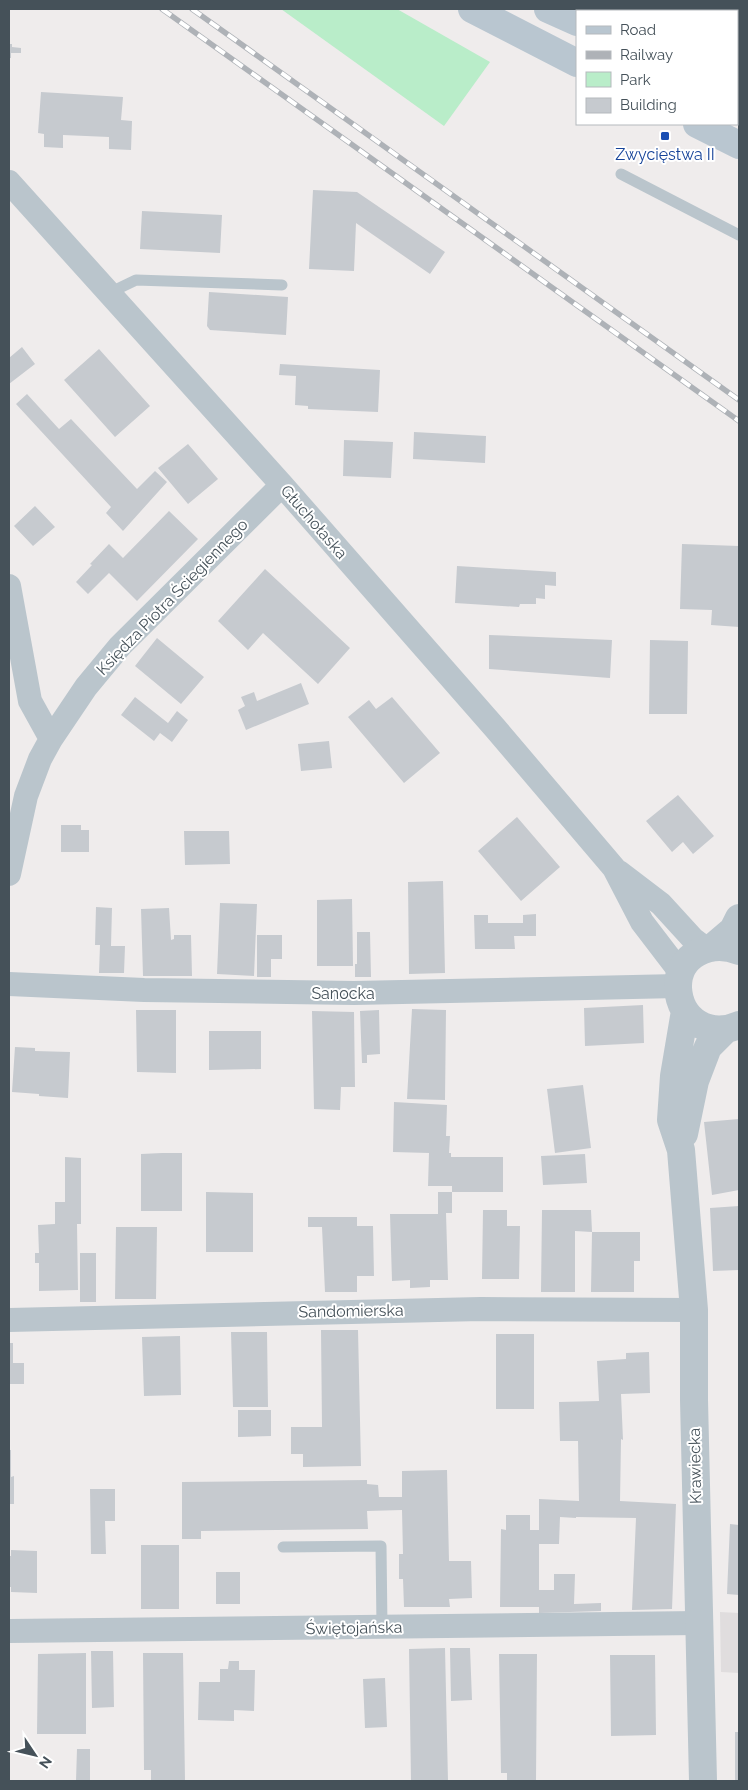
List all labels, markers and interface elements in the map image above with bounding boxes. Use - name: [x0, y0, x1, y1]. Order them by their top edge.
- legend: [576, 10, 738, 125]
- text: Road: [620, 21, 656, 39]
- text: Railway: [620, 46, 673, 64]
- text: Park: [620, 71, 651, 89]
- text: Building: [620, 96, 677, 114]
- marker: Zwycięstwa II: [659, 130, 671, 142]
- place label: Zwycięstwa II: [615, 145, 715, 164]
- street label: Głuchołaska: [277, 481, 351, 563]
- street label: Księdza Piotra Ściegiennego: [92, 514, 252, 679]
- street label: Sanocka: [311, 984, 375, 1003]
- street label: Sandomierska: [298, 1301, 404, 1321]
- street label: Krawiecka: [685, 1428, 705, 1504]
- street label: Świętojańska: [306, 1617, 402, 1638]
- north arrow: [10, 1730, 60, 1780]
- text: N: [36, 1753, 55, 1771]

